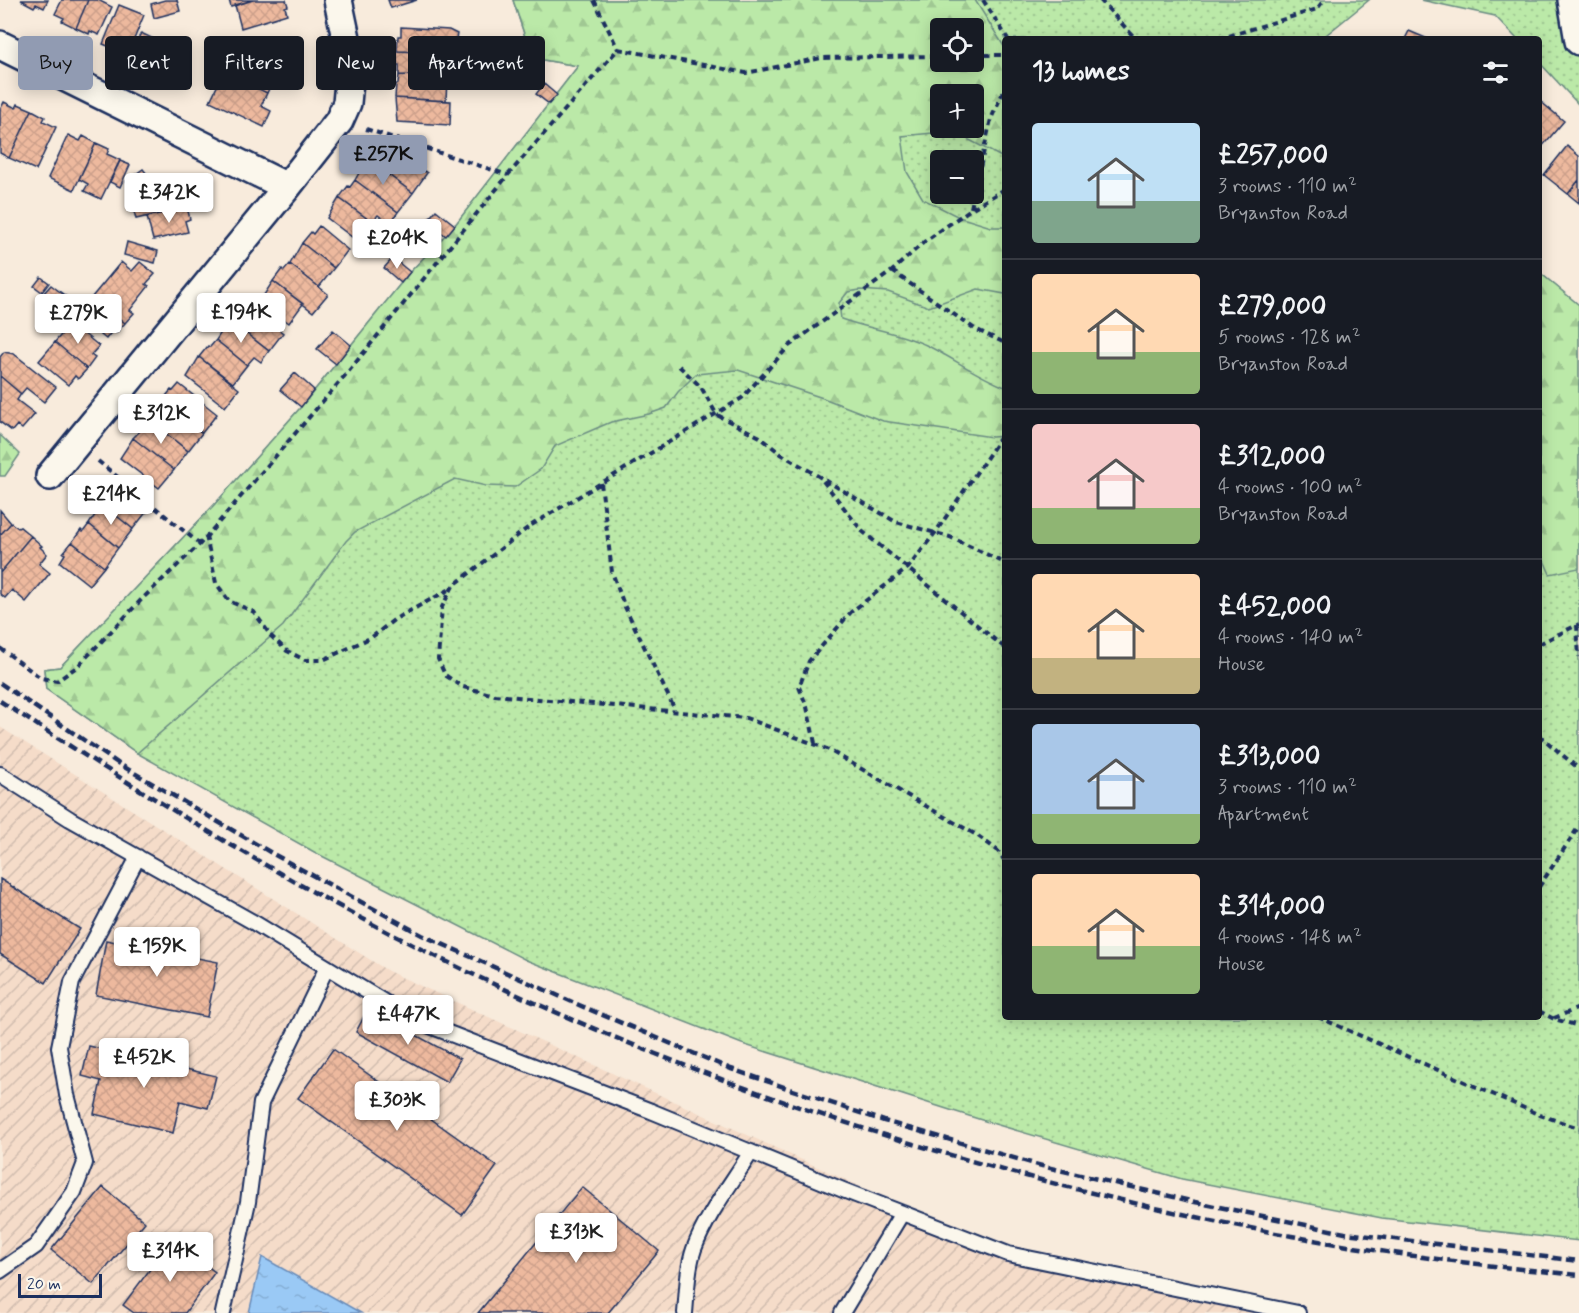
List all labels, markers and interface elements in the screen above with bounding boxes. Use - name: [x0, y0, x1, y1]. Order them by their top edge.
- map controls: [930, 18, 984, 204]
- button: locate: [930, 18, 984, 72]
- chip: Buy: [18, 36, 93, 90]
- chip: Rent: [105, 36, 192, 90]
- chip: Filters: [204, 36, 304, 90]
- chip: New: [316, 36, 396, 90]
- chip: Apartment: [408, 36, 545, 90]
- text: 13 homes: [1032, 55, 1130, 89]
- icon: filters: [1479, 56, 1512, 89]
- button: +: [930, 84, 984, 138]
- pin: £257K: [341, 135, 425, 186]
- text: £257,000: [1218, 139, 1328, 173]
- text: £257K: [353, 141, 413, 168]
- icon: home: [1080, 147, 1152, 219]
- button: −: [930, 150, 984, 204]
- pin: £342K: [127, 173, 211, 224]
- text: 3 rooms · 110 m²: [1218, 173, 1357, 200]
- text: £342K: [138, 179, 200, 206]
- text: Bryanston Road: [1218, 200, 1348, 227]
- pin: £204K: [355, 219, 439, 270]
- text: £204K: [366, 225, 428, 252]
- text: £279,000: [1218, 290, 1326, 324]
- pin: £194K: [199, 293, 283, 344]
- pin: £279K: [36, 294, 120, 345]
- icon: home: [1080, 298, 1152, 370]
- text: £194K: [211, 299, 271, 326]
- text: £279K: [49, 300, 107, 327]
- text: 5 rooms · 128 m²: [1218, 324, 1361, 351]
- text: Bryanston Road: [1218, 351, 1348, 378]
- pin: £312K: [119, 394, 203, 445]
- text: £312K: [132, 400, 190, 427]
- text: £312,000: [1218, 440, 1325, 474]
- icon: home: [1080, 448, 1152, 520]
- text: 4 rooms · 100 m²: [1218, 474, 1362, 501]
- pin: £214K: [69, 475, 153, 526]
- text: £214K: [82, 481, 140, 508]
- text: Bryanston Road: [1218, 501, 1348, 528]
- text: £452,000: [1218, 590, 1331, 624]
- icon: home: [1080, 598, 1152, 670]
- text: 4 rooms · 140 m²: [1218, 624, 1363, 651]
- text: House: [1218, 651, 1265, 678]
- text: £313,000: [1218, 740, 1320, 774]
- icon: home: [1080, 748, 1152, 820]
- text: 3 rooms · 110 m²: [1218, 774, 1357, 801]
- text: Apartment: [1218, 801, 1309, 828]
- text: £314,000: [1218, 890, 1325, 924]
- icon: home: [1080, 898, 1152, 970]
- text: 4 rooms · 148 m²: [1218, 924, 1362, 951]
- pin: £159K: [115, 927, 199, 978]
- text: £159K: [128, 933, 186, 960]
- text: House: [1218, 951, 1265, 978]
- pin: £447K: [366, 995, 450, 1046]
- text: £447K: [376, 1001, 440, 1028]
- pin: £452K: [102, 1038, 186, 1089]
- text: £452K: [113, 1044, 175, 1071]
- pin: £303K: [355, 1081, 439, 1132]
- text: £303K: [369, 1087, 425, 1114]
- pin: £313K: [534, 1213, 618, 1264]
- text: £313K: [549, 1219, 603, 1246]
- pin: £314K: [128, 1232, 212, 1283]
- text: £314K: [141, 1238, 199, 1265]
- scale bar: [18, 1271, 102, 1298]
- text: 20 m: [27, 1274, 61, 1295]

